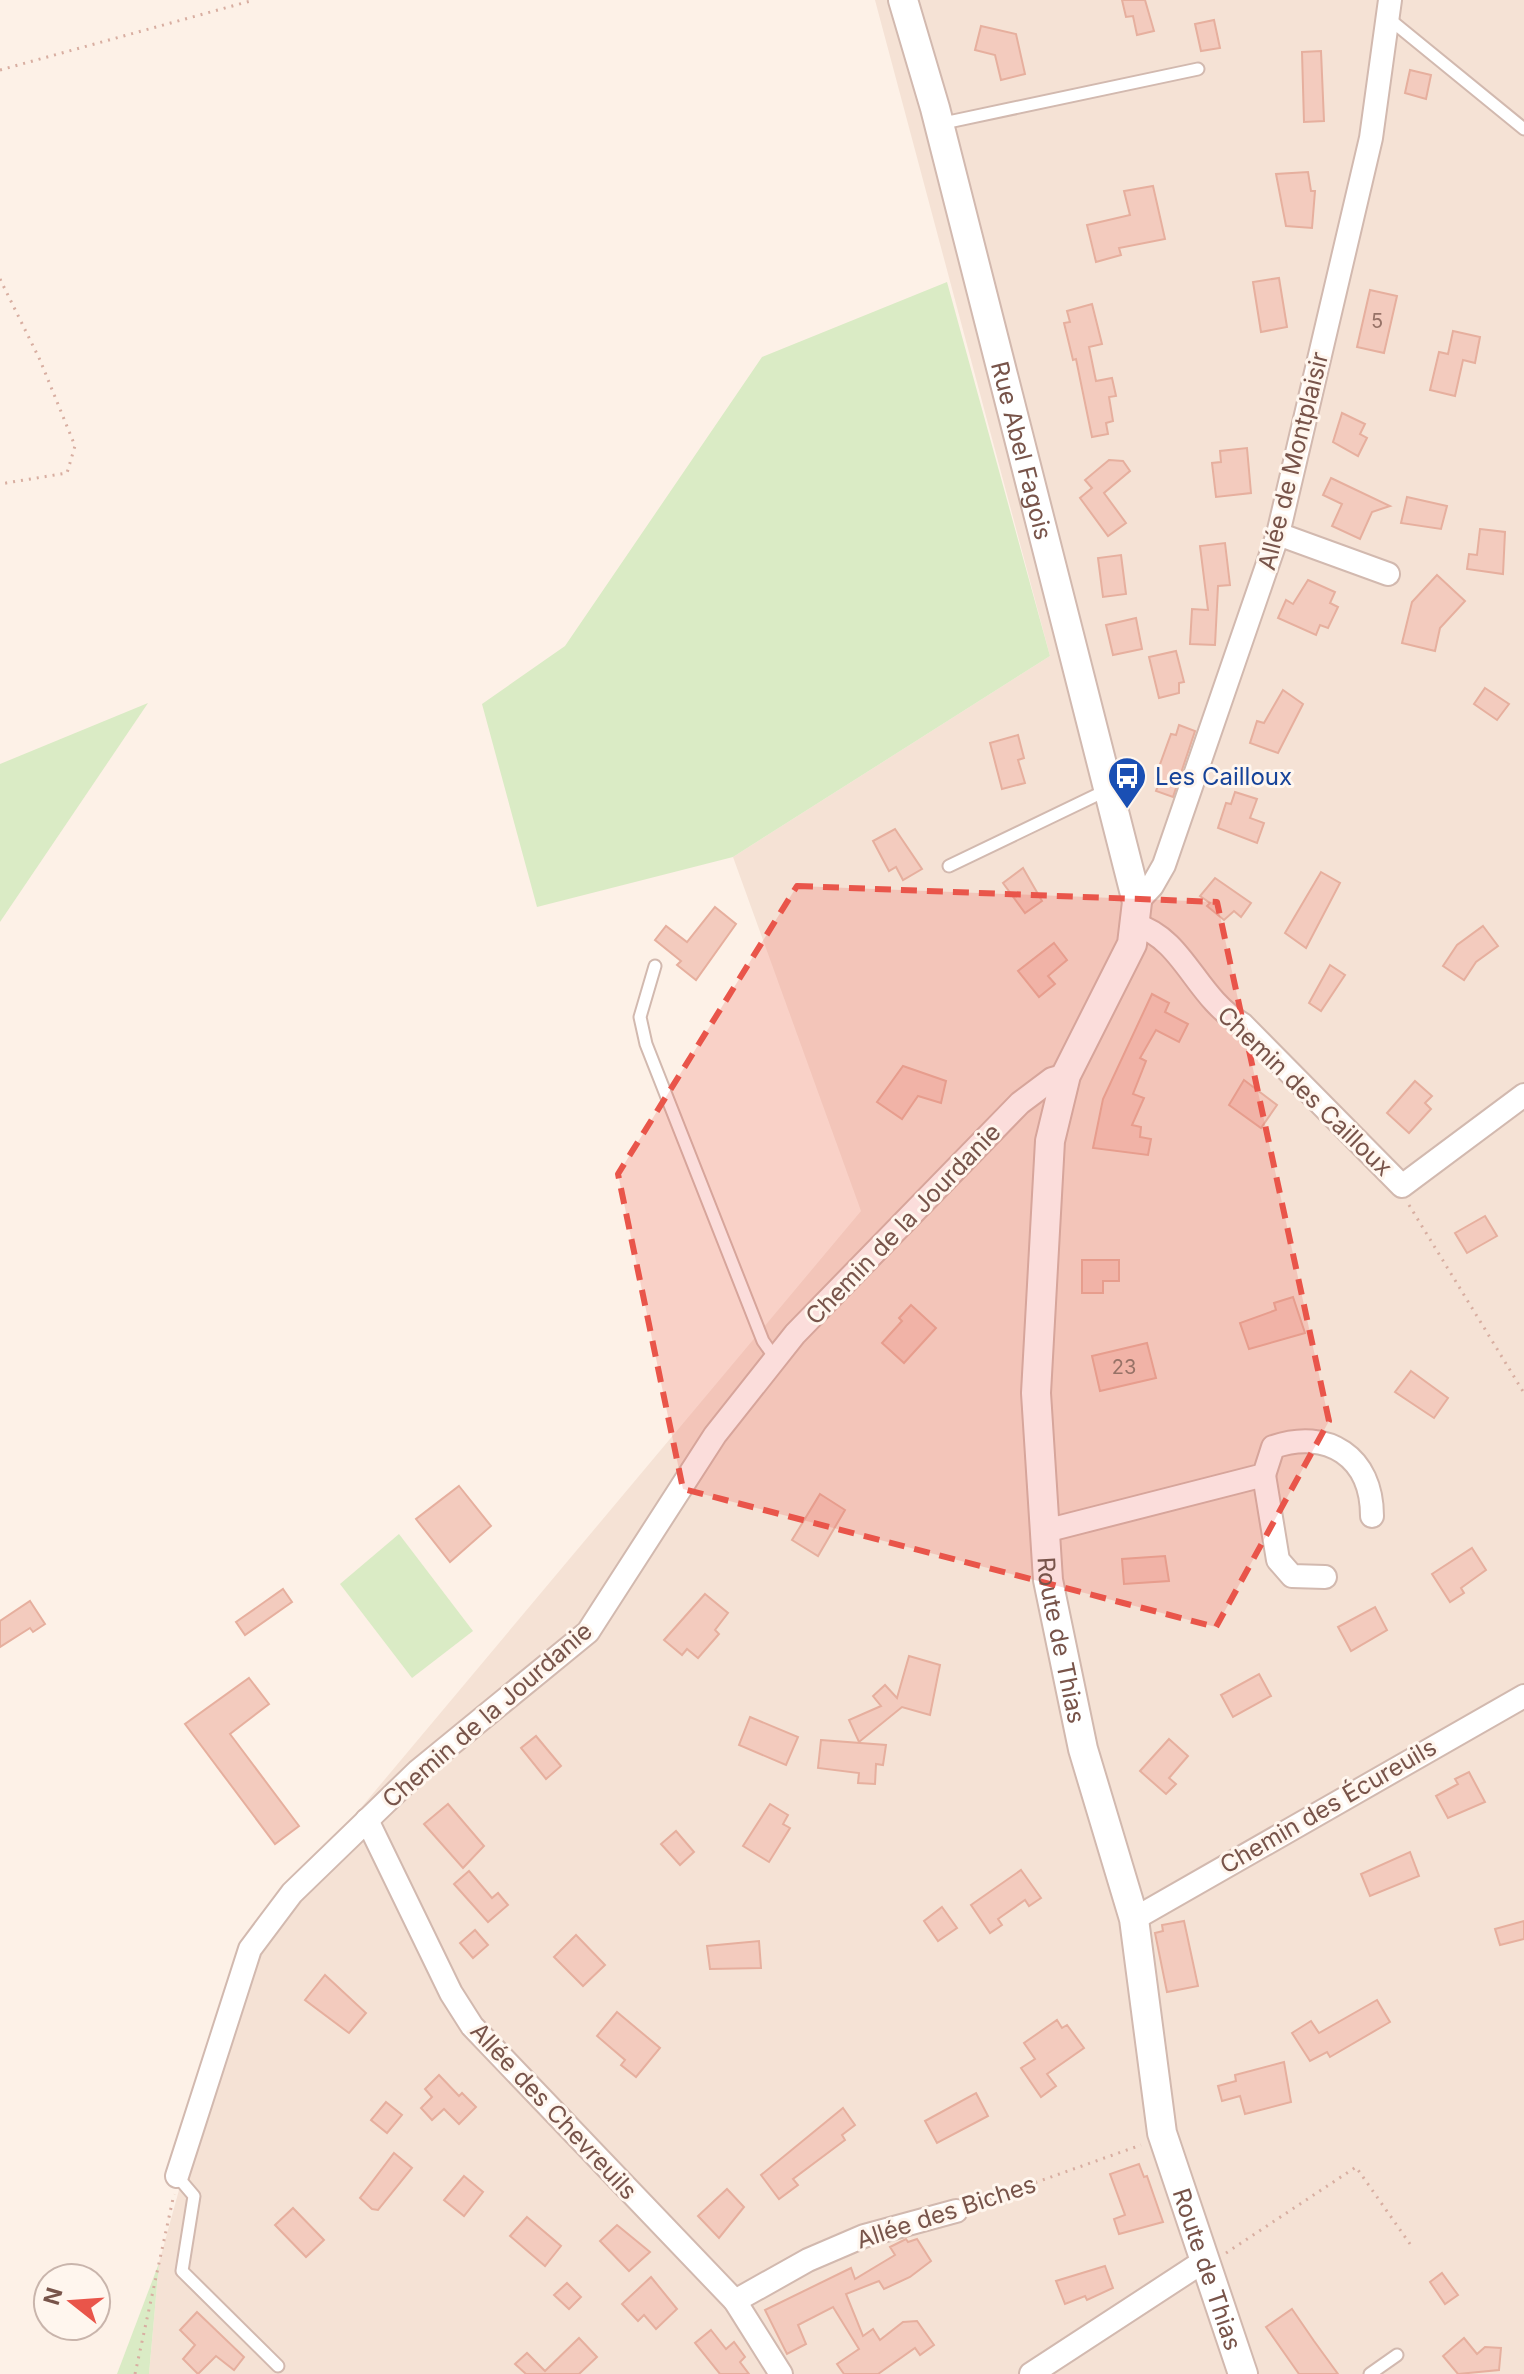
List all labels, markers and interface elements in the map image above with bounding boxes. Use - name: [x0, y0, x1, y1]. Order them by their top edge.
- house number: 5: [1371, 309, 1383, 333]
- street label: Allée de Montplaisir: [1252, 349, 1334, 573]
- street label: Rue Abel Fagois: [986, 358, 1059, 543]
- bus stop icon: Les Cailloux: [1106, 755, 1148, 810]
- place label: Les Cailloux: [1155, 762, 1292, 791]
- street label: Chemin des Cailloux: [1212, 1000, 1398, 1182]
- street label: Chemin de la Jourdanie: [799, 1118, 1007, 1330]
- house number: 23: [1112, 1355, 1136, 1379]
- street label: Route de Thias: [1032, 1556, 1092, 1726]
- street label: Chemin de la Jourdanie: [376, 1616, 598, 1814]
- street label: Chemin des Écureuils: [1214, 1731, 1441, 1880]
- street label: Allée des Chevreuils: [465, 2017, 643, 2205]
- street label: Allée des Biches: [853, 2169, 1039, 2255]
- street label: Route de Thias: [1167, 2184, 1248, 2354]
- north arrow: [32, 2262, 112, 2342]
- text: N: [38, 2284, 68, 2308]

